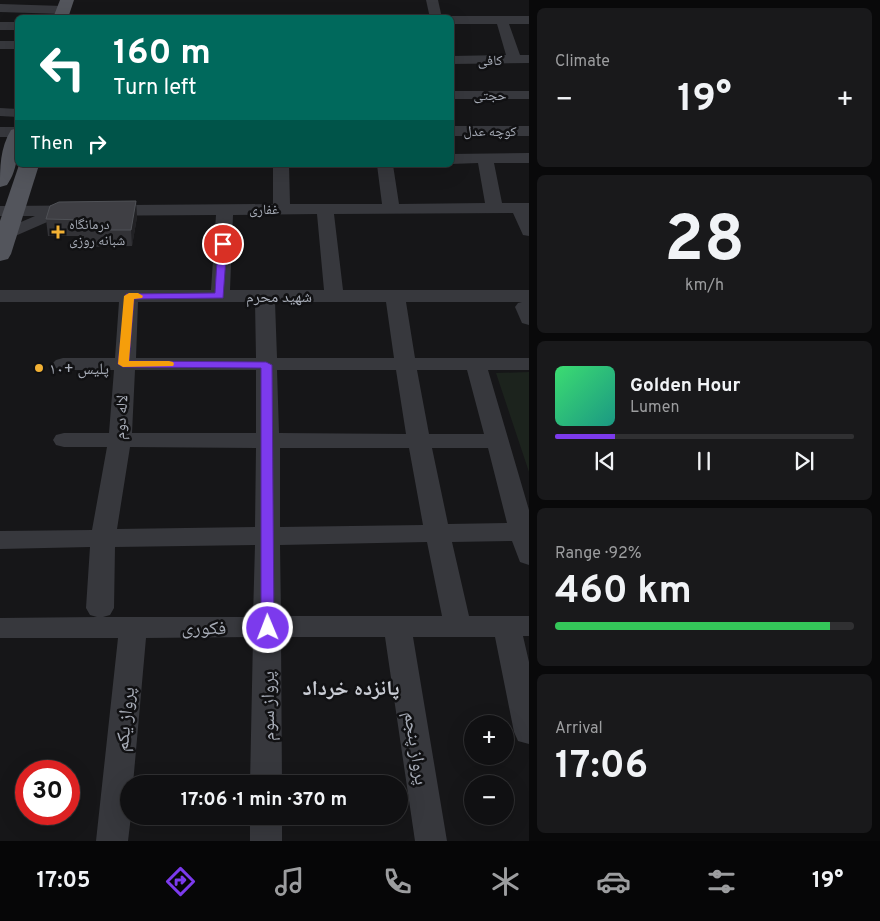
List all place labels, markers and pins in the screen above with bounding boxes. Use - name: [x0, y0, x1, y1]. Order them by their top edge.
- place label: درمانگاه شبانه روزی: [69, 217, 125, 250]
- pin: [202, 223, 244, 265]
- marker: درمانگاه شبانه روزی: [51, 225, 65, 239]
- place label: پلیس +۱۰: [49, 360, 109, 380]
- marker: پلیس +۱۰: [33, 362, 45, 374]

